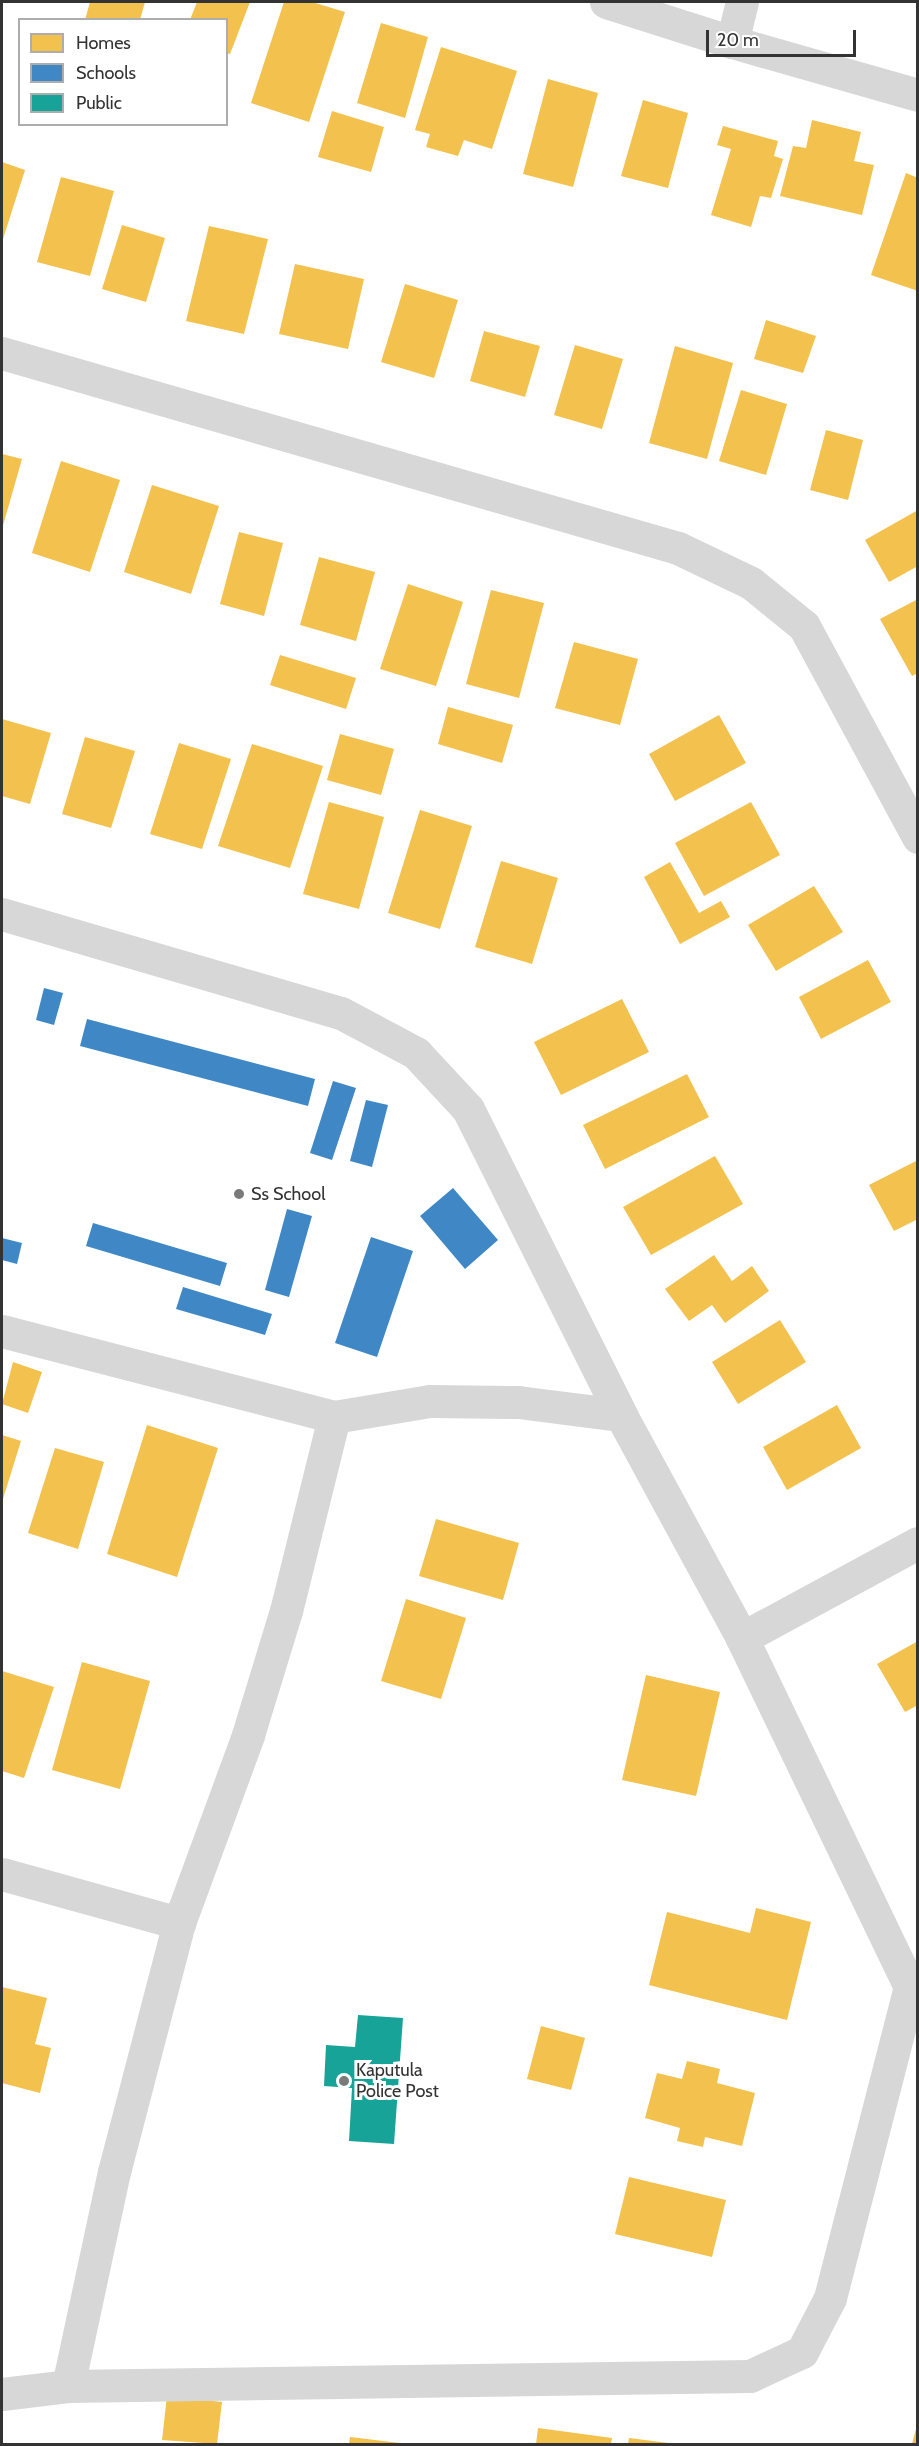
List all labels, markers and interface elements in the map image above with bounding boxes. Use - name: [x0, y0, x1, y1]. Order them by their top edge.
- legend: [18, 18, 228, 126]
- scale bar: [709, 18, 859, 56]
- text: 20 m: [717, 29, 759, 51]
- text: Homes: [76, 32, 131, 54]
- text: Schools: [76, 62, 136, 84]
- text: Public: [76, 92, 122, 114]
- place label: Ss School: [251, 1183, 325, 1205]
- marker: Ss School: [232, 1187, 246, 1201]
- place label: Kaputula Police Post: [356, 2060, 439, 2102]
- marker: Kaputula Police Post: [337, 2074, 351, 2088]

